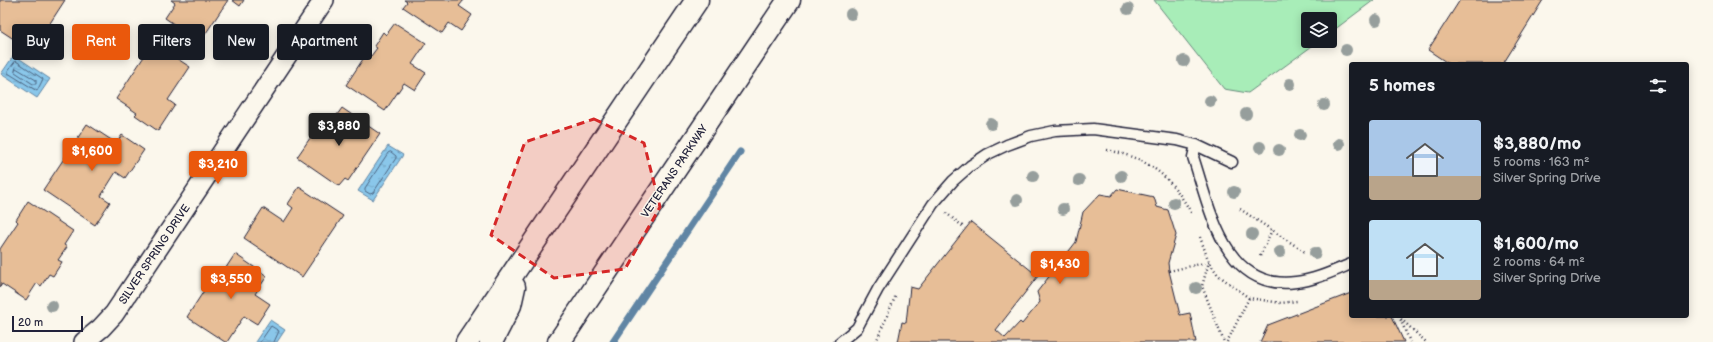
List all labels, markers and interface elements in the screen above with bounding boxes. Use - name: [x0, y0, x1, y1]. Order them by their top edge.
- map controls: [1301, 12, 1337, 48]
- button: layers: [1301, 12, 1337, 48]
- chip: Buy: [12, 24, 64, 60]
- chip: Rent: [72, 24, 130, 60]
- chip: Filters: [138, 24, 205, 60]
- chip: New: [213, 24, 269, 60]
- chip: Apartment: [277, 24, 372, 60]
- icon: filters: [1647, 75, 1669, 97]
- text: 5 homes: [1369, 76, 1435, 96]
- pin: $3,880: [306, 113, 372, 147]
- text: $3,880: [318, 118, 360, 134]
- street label: VETERANS PARKWAY: [638, 122, 711, 220]
- text: $3,880/mo: [1493, 134, 1581, 154]
- icon: home: [1401, 136, 1449, 184]
- pin: $1,600: [59, 138, 125, 172]
- text: $1,600: [71, 143, 113, 159]
- pin: $3,210: [185, 151, 251, 185]
- text: 5 rooms · 163 m²: [1493, 154, 1590, 170]
- text: $3,210: [198, 156, 238, 172]
- text: Silver Spring Drive: [1493, 170, 1601, 186]
- street label: SILVER SPRING DRIVE: [116, 202, 193, 307]
- text: $1,600/mo: [1493, 234, 1579, 254]
- icon: home: [1401, 236, 1449, 284]
- pin: $1,430: [1027, 251, 1093, 285]
- text: 2 rooms · 64 m²: [1493, 254, 1585, 270]
- text: $1,430: [1040, 256, 1080, 272]
- pin: $3,550: [198, 266, 264, 300]
- text: Silver Spring Drive: [1493, 270, 1601, 286]
- text: $3,550: [210, 271, 252, 287]
- scale bar: [12, 314, 83, 333]
- text: 20 m: [18, 316, 43, 329]

